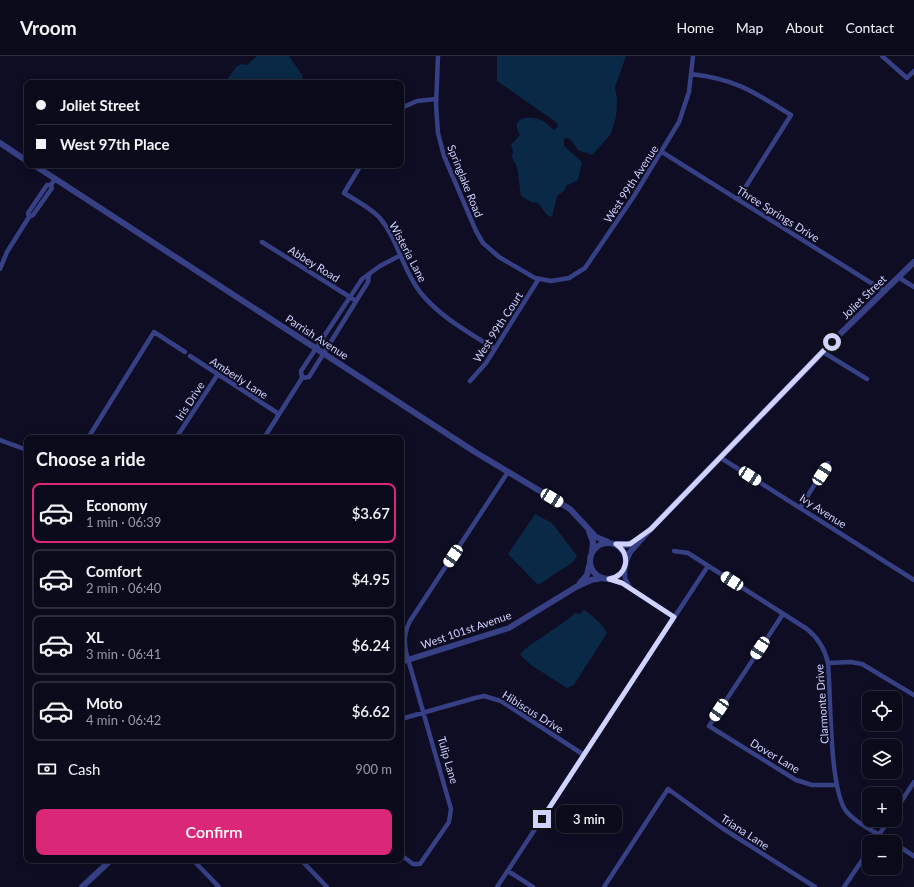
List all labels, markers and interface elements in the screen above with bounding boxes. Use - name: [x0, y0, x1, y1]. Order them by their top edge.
- text: Vroom: [20, 16, 77, 39]
- text: Home: [676, 19, 714, 36]
- text: Map: [736, 19, 763, 36]
- text: About: [785, 19, 823, 36]
- text: Contact: [845, 19, 894, 36]
- text: Joliet Street: [60, 96, 140, 114]
- text: West 97th Place: [60, 135, 169, 153]
- street label: West 99th Avenue: [601, 142, 661, 225]
- street label: Springlake Road: [445, 143, 486, 219]
- street label: Three Springs Drive: [735, 183, 822, 244]
- street label: Wisteria Lane: [387, 219, 430, 284]
- street label: Abbey Road: [286, 243, 342, 284]
- street label: Joliet Street: [838, 272, 889, 321]
- street label: West 99th Court: [470, 289, 525, 364]
- street label: Parrish Avenue: [283, 311, 351, 362]
- route start: [823, 333, 841, 351]
- street label: Amberly Lane: [208, 354, 271, 401]
- street label: Iris Drive: [172, 379, 207, 422]
- text: Choose a ride: [36, 448, 145, 470]
- car: [810, 461, 834, 487]
- car: [737, 464, 763, 488]
- car: [539, 487, 565, 509]
- street label: Ivy Avenue: [798, 491, 849, 531]
- icon: car: [38, 495, 74, 531]
- text: Economy: [86, 496, 147, 514]
- text: $3.67: [352, 504, 390, 522]
- text: 1 min · 06:39: [86, 514, 161, 530]
- car: [441, 543, 465, 569]
- icon: car: [38, 561, 74, 597]
- text: Comfort: [86, 562, 142, 580]
- car: [719, 569, 745, 593]
- text: $4.95: [352, 570, 390, 588]
- text: 2 min · 06:40: [86, 580, 161, 596]
- street label: West 101st Avenue: [419, 608, 513, 651]
- icon: car: [38, 627, 74, 663]
- text: XL: [86, 628, 104, 646]
- car: [748, 635, 772, 661]
- text: $6.24: [352, 636, 390, 654]
- text: 3 min · 06:41: [86, 646, 161, 662]
- street label: Clarmonte Drive: [812, 664, 831, 744]
- street label: Hibiscus Drive: [500, 688, 566, 736]
- map controls: [862, 691, 902, 875]
- button: locate: [862, 691, 902, 731]
- icon: car: [38, 693, 74, 729]
- text: Moto: [86, 694, 123, 712]
- car: [707, 697, 731, 723]
- text: $6.62: [352, 702, 390, 720]
- text: 4 min · 06:42: [86, 712, 161, 728]
- street label: Tulip Lane: [436, 735, 462, 785]
- street label: Dover Lane: [748, 736, 802, 775]
- button: layers: [862, 739, 902, 779]
- icon: cash: [36, 758, 58, 780]
- text: Cash: [68, 760, 100, 778]
- text: 900 m: [355, 761, 392, 777]
- button: +: [862, 787, 902, 827]
- callout: 3 min: [556, 805, 622, 833]
- button: Confirm: [36, 809, 392, 855]
- route end: [533, 810, 551, 828]
- text: 3 min: [573, 811, 605, 827]
- street label: Triana Lane: [719, 811, 772, 852]
- button: −: [862, 835, 902, 875]

